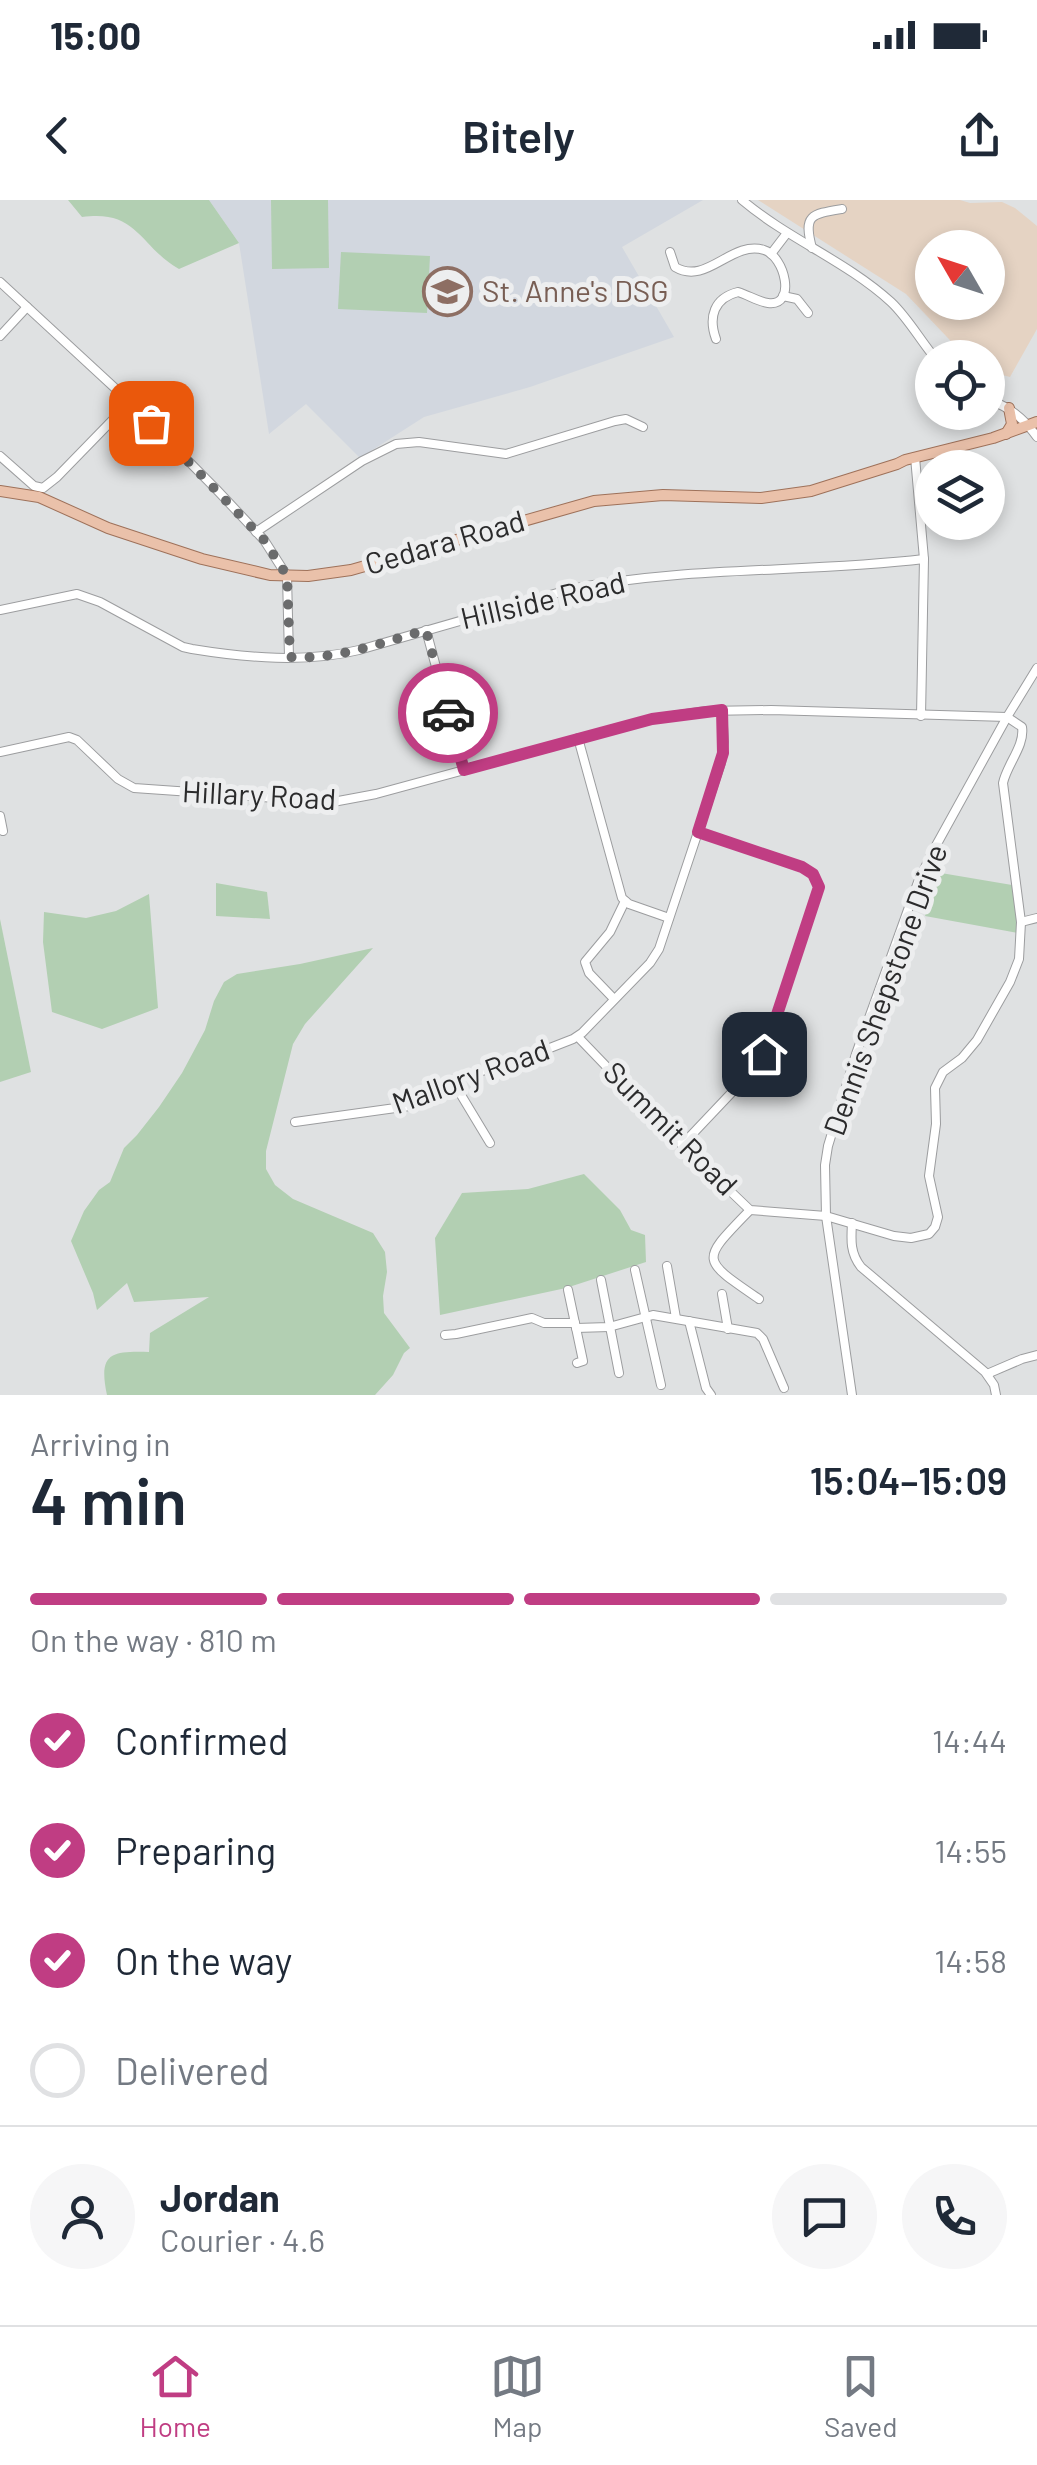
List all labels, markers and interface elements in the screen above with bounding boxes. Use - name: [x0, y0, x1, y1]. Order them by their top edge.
- text: 15:00: [50, 12, 141, 58]
- icon: back: [30, 108, 85, 163]
- text: Bitely: [462, 108, 575, 162]
- icon: share: [952, 108, 1007, 163]
- north arrow: [915, 230, 1005, 320]
- map controls: [915, 230, 1005, 540]
- school or university icon: St. Anne's DSG: [421, 266, 473, 318]
- place label: St. Anne's DSG: [482, 272, 669, 308]
- button: locate: [915, 340, 1005, 430]
- pin: [109, 381, 194, 466]
- icon: bag: [124, 396, 179, 451]
- button: layers: [915, 450, 1005, 540]
- street label: Cedara Road: [360, 501, 528, 581]
- street label: Hillside Road: [457, 563, 628, 635]
- courier: [398, 663, 498, 763]
- icon: car: [421, 686, 476, 741]
- street label: Hillary Road: [181, 772, 337, 816]
- street label: Dennis Shepstone Drive: [815, 839, 954, 1140]
- pin: [722, 1012, 807, 1097]
- icon: home: [737, 1027, 792, 1082]
- street label: Mallory Road: [387, 1030, 554, 1120]
- street label: Summit Road: [597, 1053, 746, 1202]
- text: Arriving in: [30, 1424, 170, 1462]
- text: 15:04–15:09: [810, 1457, 1007, 1503]
- text: 4 min: [30, 1460, 187, 1538]
- text: On the way · 810 m: [30, 1620, 277, 1658]
- icon: check: [30, 1713, 85, 1768]
- text: Confirmed: [115, 1717, 288, 1763]
- text: 14:44: [932, 1721, 1007, 1759]
- icon: check: [30, 1823, 85, 1878]
- text: Preparing: [115, 1827, 276, 1873]
- text: 14:55: [934, 1831, 1007, 1869]
- icon: check: [30, 1933, 85, 1988]
- text: On the way: [115, 1937, 292, 1983]
- text: 14:58: [934, 1941, 1007, 1979]
- text: Delivered: [115, 2047, 269, 2093]
- button: person: [30, 2164, 135, 2269]
- button: chat: [772, 2164, 877, 2269]
- button: phone: [902, 2164, 1007, 2269]
- text: Jordan: [160, 2174, 280, 2220]
- text: Courier · 4.6: [160, 2220, 325, 2258]
- tab: Home: [140, 2349, 211, 2443]
- tab: Map: [490, 2349, 545, 2443]
- tab: Saved: [824, 2349, 897, 2443]

